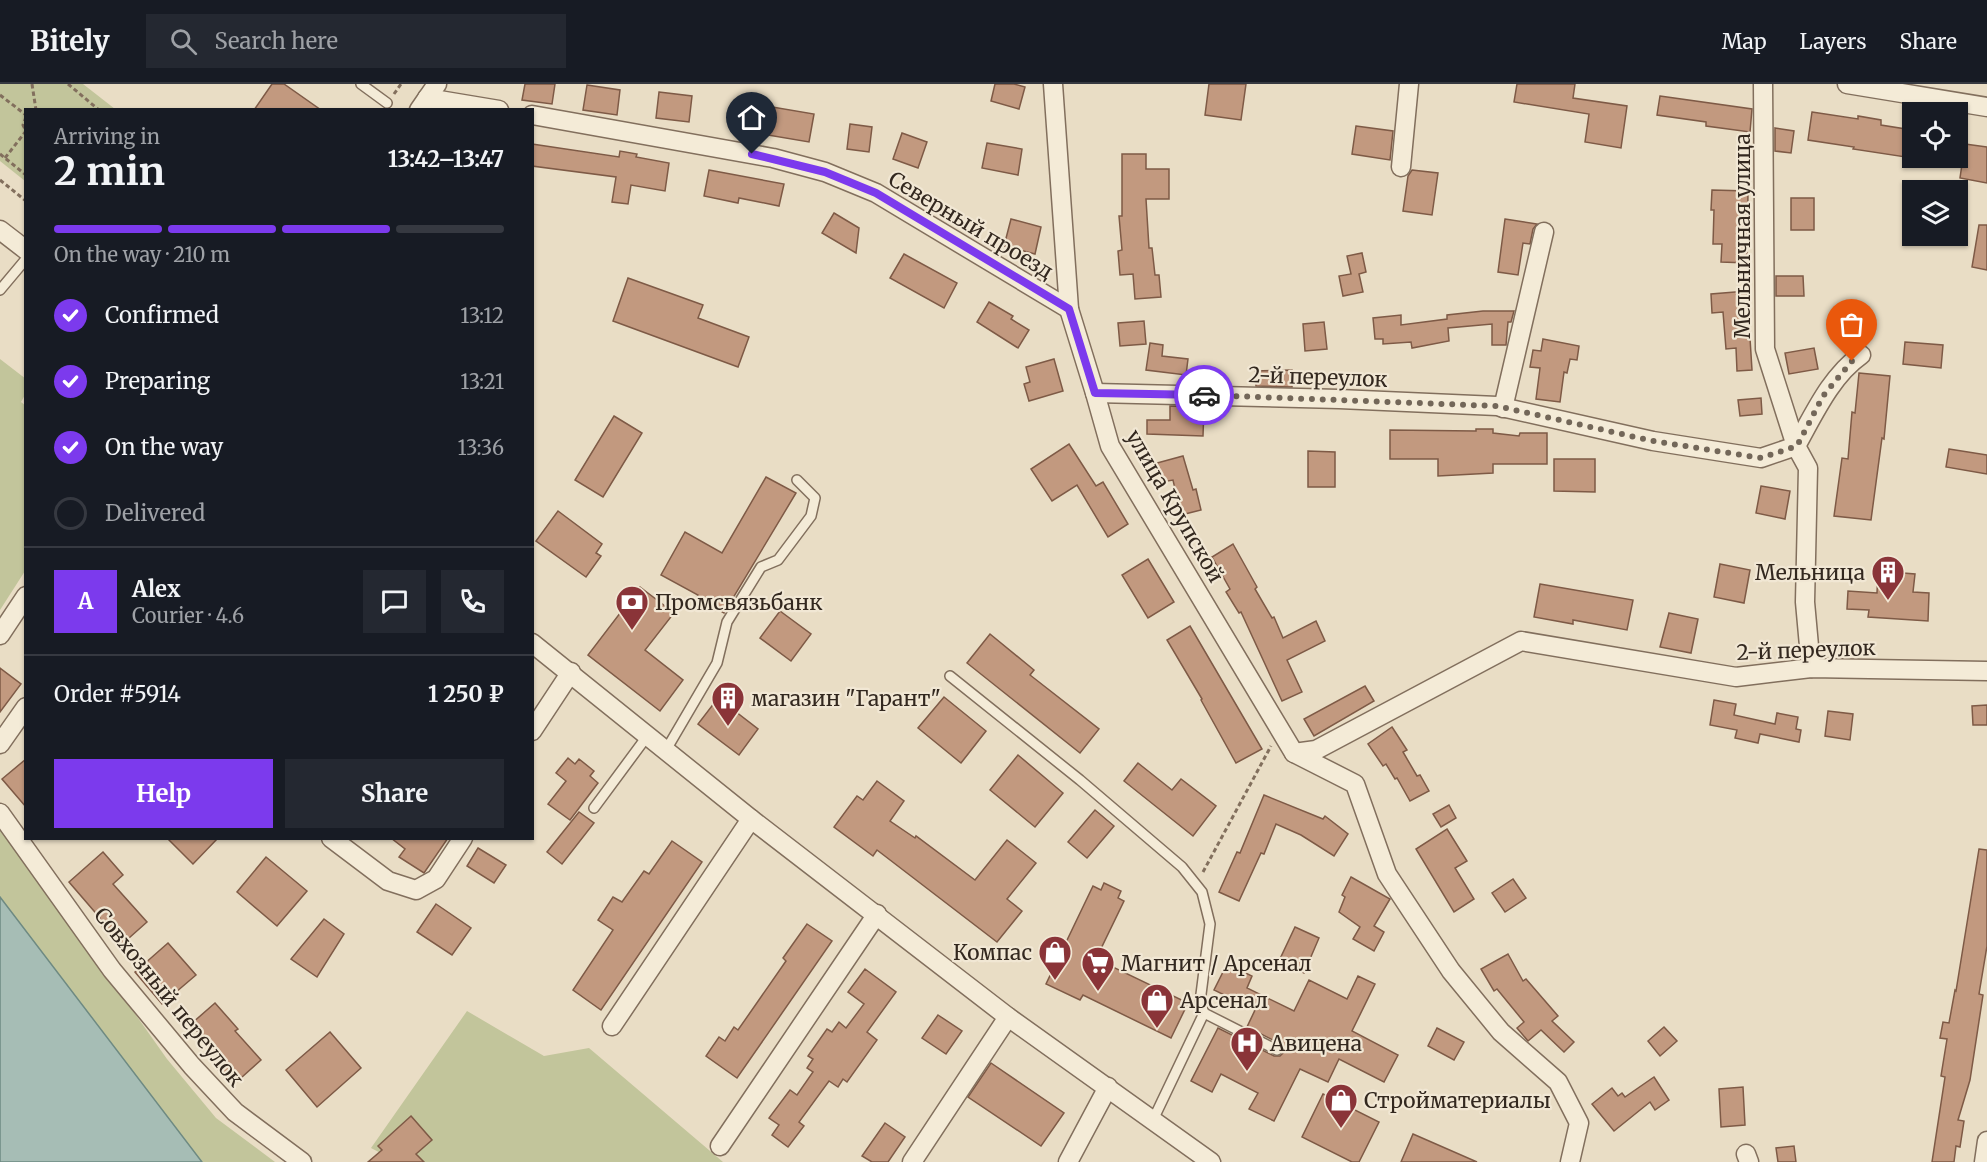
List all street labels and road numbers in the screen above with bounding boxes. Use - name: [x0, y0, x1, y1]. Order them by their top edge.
- street label: Мельничная улица: [1729, 133, 1756, 339]
- street label: Северный проезд: [884, 165, 1058, 285]
- street label: 2-й переулок: [1248, 361, 1388, 393]
- street label: улица Крупской: [1120, 425, 1230, 587]
- street label: 2-й переулок: [1736, 634, 1876, 666]
- street label: Совхозный переулок: [88, 902, 250, 1092]

